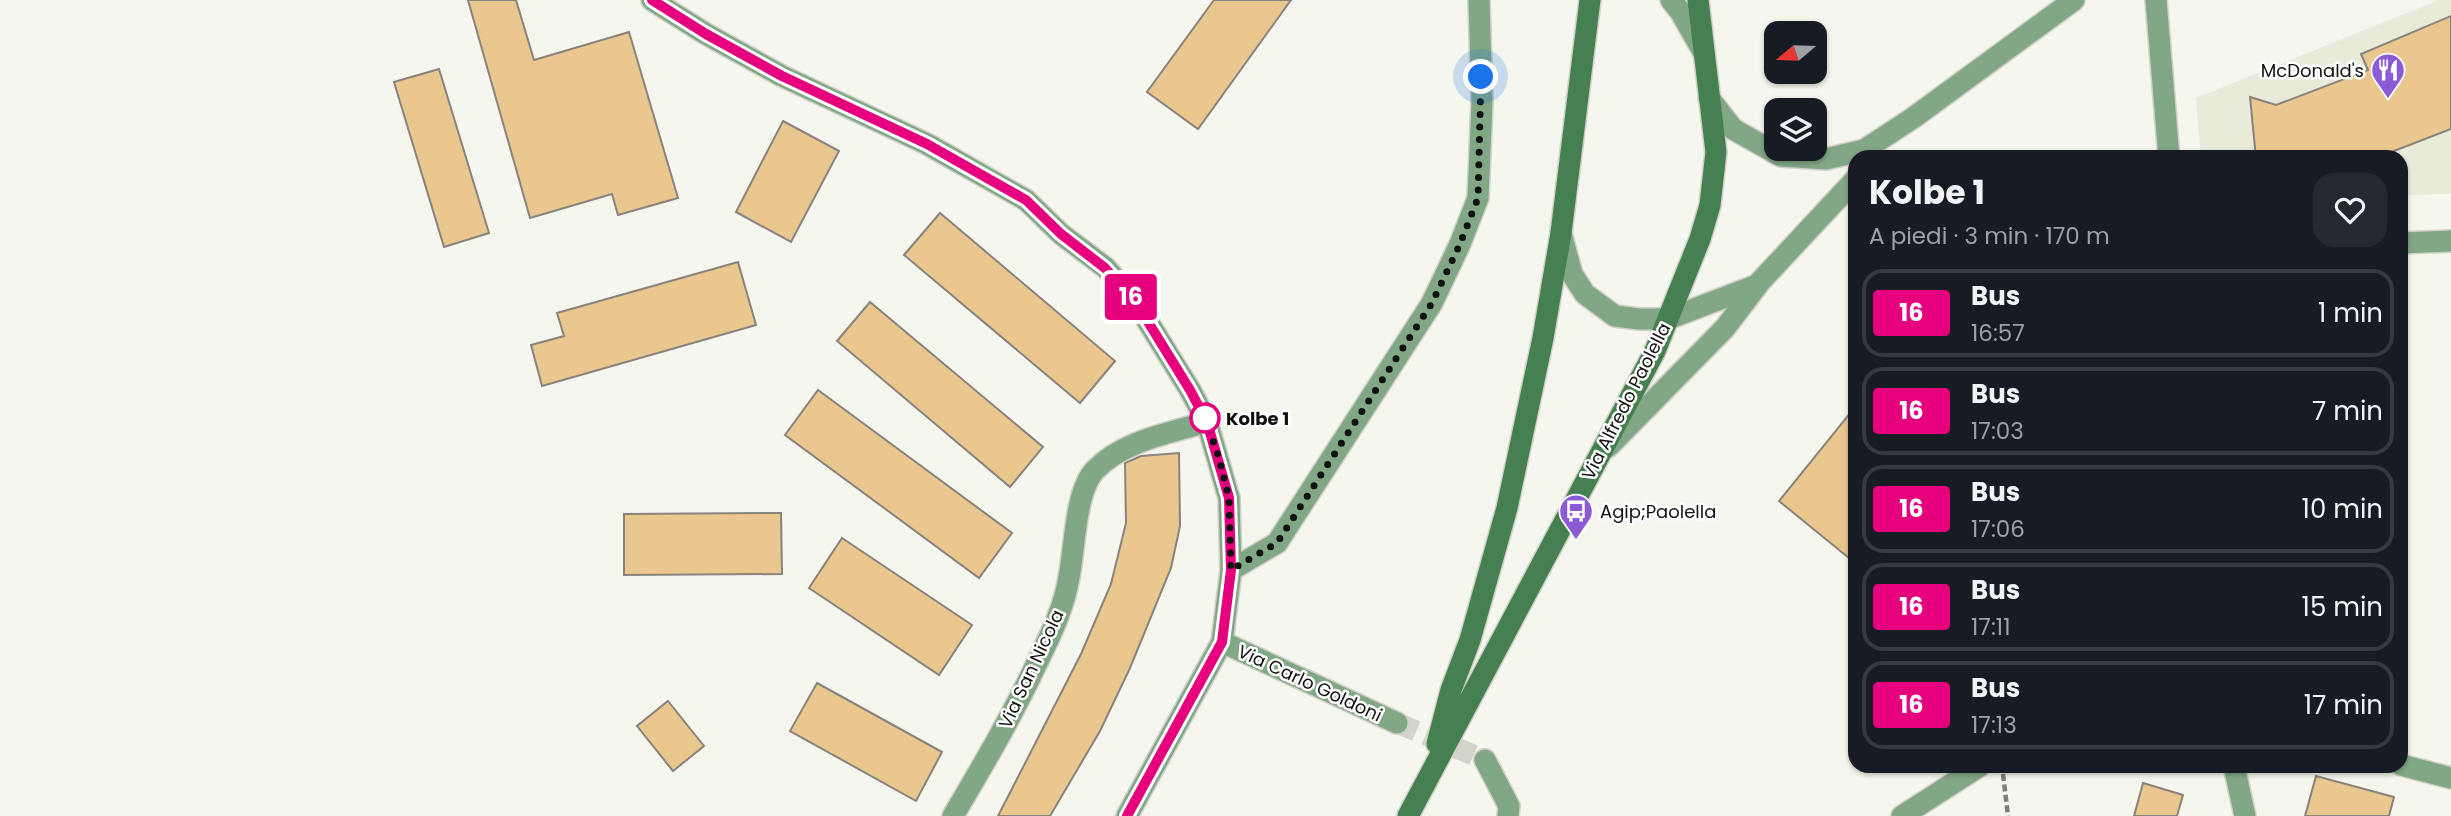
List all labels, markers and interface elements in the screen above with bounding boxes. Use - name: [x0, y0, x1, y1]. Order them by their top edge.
- north arrow: [1764, 21, 1827, 84]
- map controls: [1764, 21, 1827, 161]
- restaurant icon: McDonald's: [2369, 51, 2407, 100]
- place label: McDonald's: [2261, 58, 2364, 83]
- your location: [1463, 59, 1498, 94]
- button: layers: [1764, 98, 1827, 161]
- text: Kolbe 1: [1869, 169, 1985, 216]
- button: heart: [2313, 173, 2387, 247]
- text: A piedi · 3 min · 170 m: [1869, 220, 2110, 252]
- line badge: 16: [1100, 274, 1162, 320]
- text: Bus: [1971, 278, 2020, 314]
- text: 16: [1119, 280, 1143, 313]
- text: 1 min: [2318, 295, 2383, 331]
- text: 16: [1899, 296, 1924, 329]
- text: 16:57: [1971, 317, 2025, 349]
- street label: Via Alfredo Paolella: [1576, 318, 1676, 484]
- text: Bus: [1971, 376, 2020, 412]
- text: 7 min: [2312, 393, 2383, 429]
- text: 16: [1899, 394, 1924, 427]
- marker: Kolbe 1: [1190, 403, 1220, 433]
- place label: Kolbe 1: [1226, 406, 1289, 431]
- text: 17:03: [1971, 415, 2024, 447]
- text: Bus: [1971, 474, 2020, 510]
- text: 10 min: [2302, 491, 2383, 527]
- bus stop icon: Agip;Paolella: [1557, 492, 1595, 541]
- text: 16: [1899, 492, 1924, 525]
- place label: Agip;Paolella: [1600, 499, 1716, 524]
- text: 17:06: [1971, 513, 2025, 545]
- text: Bus: [1971, 572, 2020, 608]
- text: 15 min: [2302, 589, 2383, 625]
- text: 16: [1899, 590, 1924, 623]
- street label: Via San Nicola: [992, 605, 1070, 733]
- text: 17:11: [1971, 611, 2011, 643]
- street label: Via Carlo Goldoni: [1234, 639, 1386, 727]
- text: Bus: [1971, 670, 2020, 706]
- text: 17 min: [2304, 687, 2383, 723]
- text: 16: [1899, 688, 1924, 721]
- text: 17:13: [1971, 709, 2017, 741]

